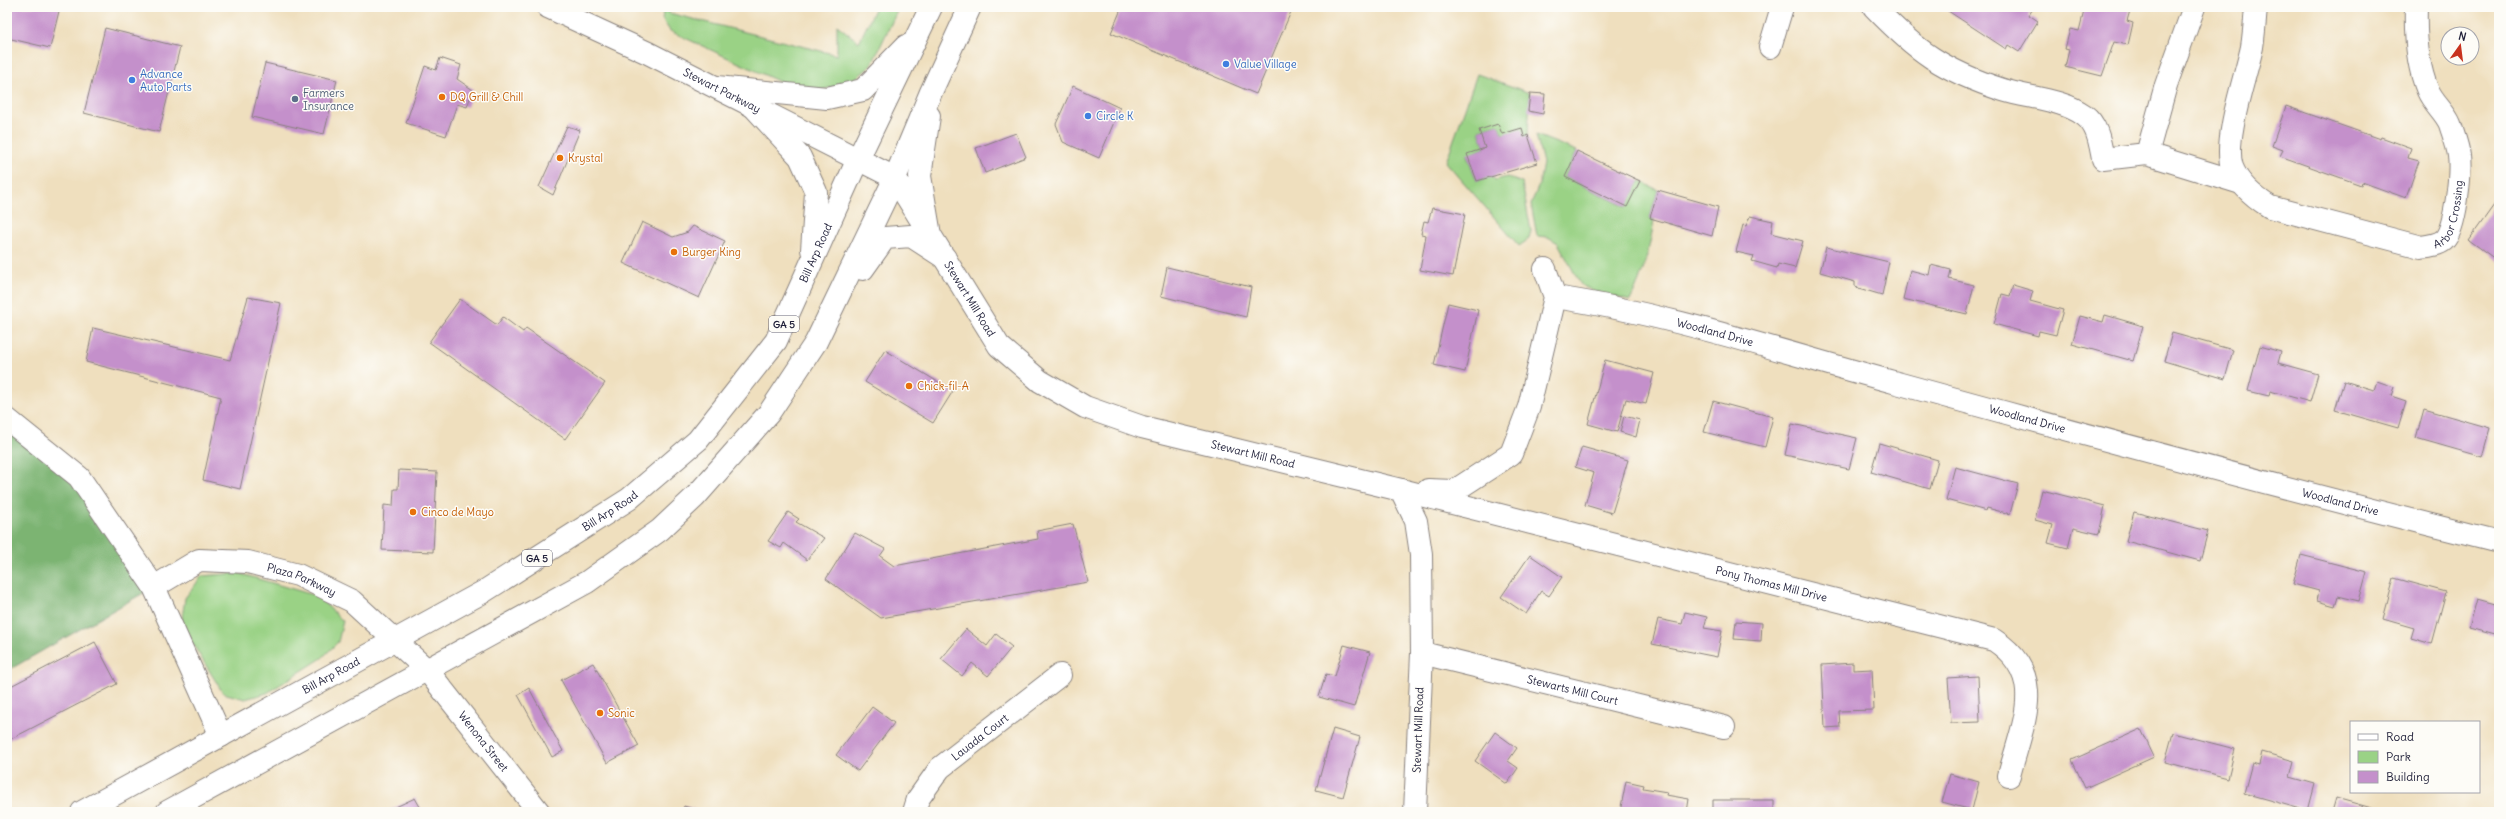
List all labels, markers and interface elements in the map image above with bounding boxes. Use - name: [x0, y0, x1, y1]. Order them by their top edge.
- north arrow: [2440, 26, 2480, 66]
- text: N: [2457, 29, 2468, 44]
- place label: Value Village: [1234, 57, 1297, 71]
- marker: Value Village: [1221, 59, 1231, 69]
- street label: Stewart Parkway: [681, 65, 763, 116]
- place label: Advance Auto Parts: [140, 67, 192, 94]
- marker: Advance Auto Parts: [127, 75, 137, 85]
- place label: Farmers Insurance: [303, 86, 354, 113]
- place label: DQ Grill & Chill: [450, 90, 523, 104]
- marker: DQ Grill & Chill: [437, 92, 447, 102]
- marker: Farmers Insurance: [290, 94, 300, 104]
- place label: Circle K: [1096, 109, 1134, 123]
- marker: Circle K: [1083, 111, 1093, 121]
- place label: Krystal: [568, 151, 603, 165]
- marker: Krystal: [555, 153, 565, 163]
- street label: Arbor Crossing: [2431, 180, 2466, 252]
- street label: Bill Arp Road: [796, 221, 835, 285]
- place label: Burger King: [682, 245, 741, 259]
- marker: Burger King: [669, 247, 679, 257]
- street label: Stewart Mill Road: [941, 259, 999, 340]
- street label: Woodland Drive: [1675, 315, 1755, 349]
- road number: GA 5: [769, 316, 799, 332]
- place label: Chick-fil-A: [917, 379, 969, 393]
- marker: Chick-fil-A: [904, 381, 914, 391]
- street label: Woodland Drive: [1987, 402, 2067, 436]
- street label: Stewart Mill Road: [1210, 437, 1297, 471]
- street label: Woodland Drive: [2301, 485, 2380, 518]
- street label: Bill Arp Road: [579, 487, 641, 534]
- place label: Cinco de Mayo: [421, 505, 494, 519]
- marker: Cinco de Mayo: [408, 507, 418, 517]
- road number: GA 5: [522, 550, 552, 566]
- street label: Plaza Parkway: [265, 560, 338, 599]
- street label: Pony Thomas Mill Drive: [1714, 563, 1829, 605]
- street label: Bill Arp Road: [300, 654, 363, 697]
- street label: Stewarts Mill Court: [1526, 672, 1620, 708]
- street label: Stewart Mill Road: [1410, 686, 1427, 773]
- place label: Sonic: [608, 706, 635, 720]
- marker: Sonic: [595, 708, 605, 718]
- street label: Wenona Street: [455, 709, 512, 775]
- street label: Lauada Court: [949, 711, 1011, 764]
- legend: [2350, 721, 2480, 793]
- text: Road: [2386, 729, 2414, 744]
- text: Park: [2386, 749, 2411, 764]
- text: Building: [2386, 769, 2430, 784]

